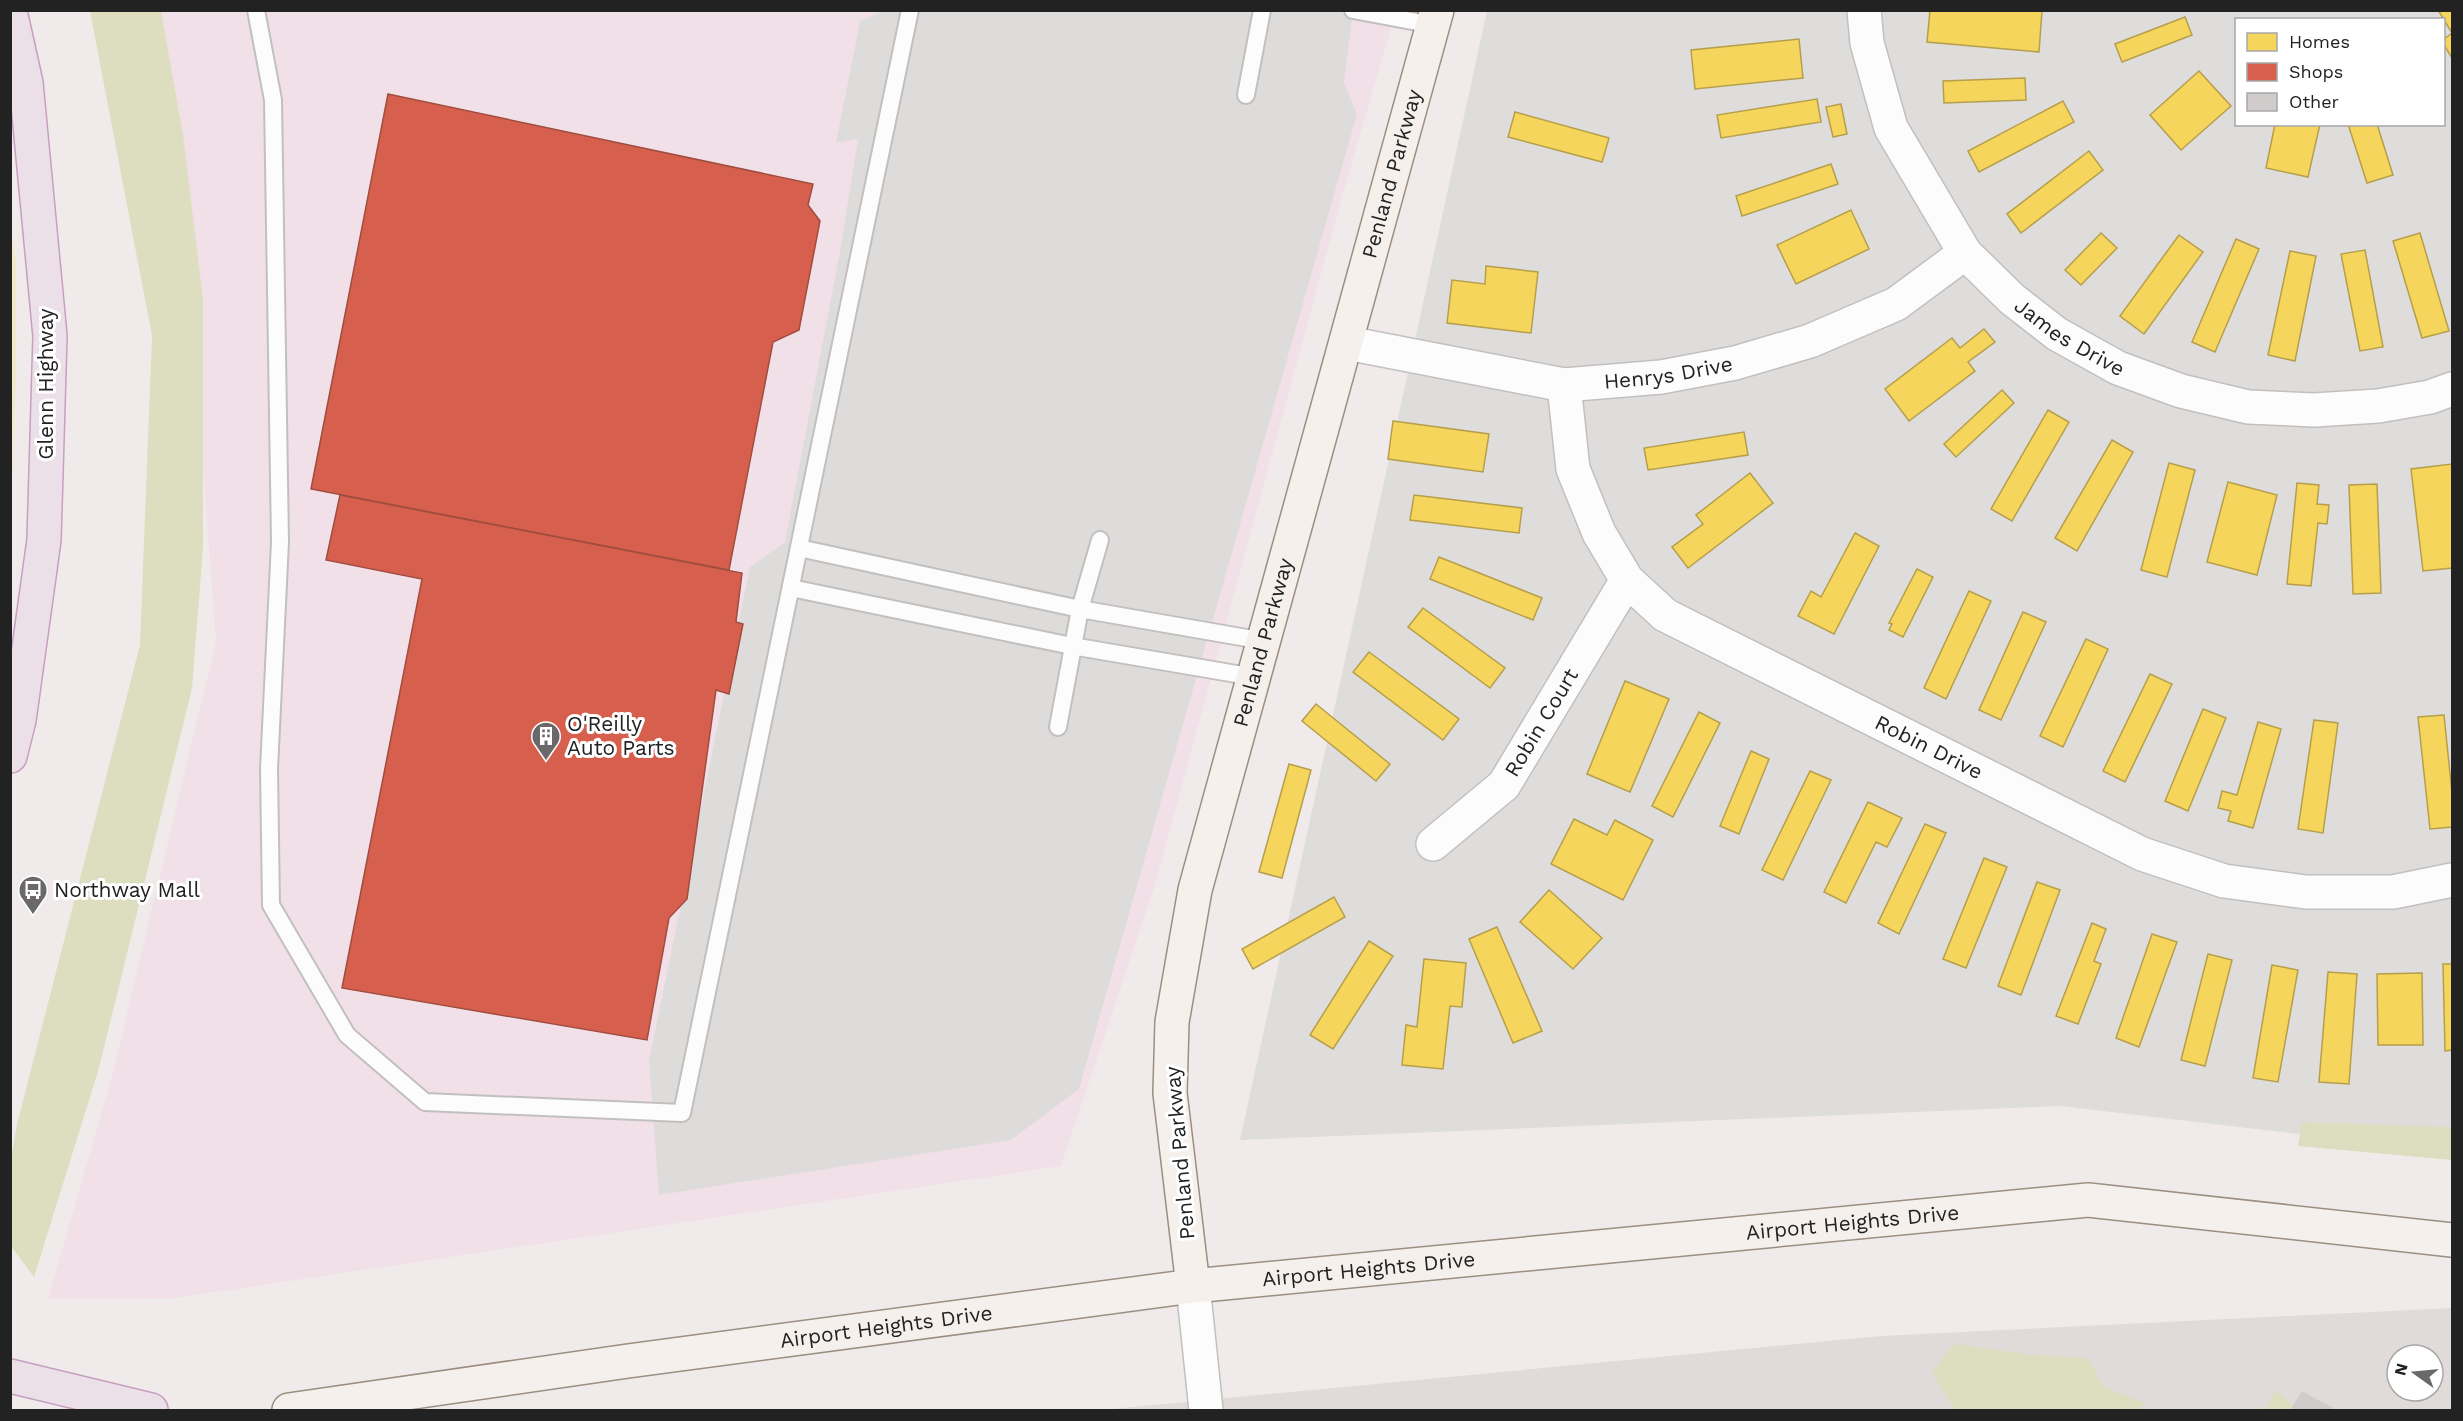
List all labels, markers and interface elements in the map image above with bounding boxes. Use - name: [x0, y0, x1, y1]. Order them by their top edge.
- legend: [2235, 18, 2445, 126]
- text: Homes: [2289, 31, 2350, 52]
- text: Shops: [2289, 61, 2343, 82]
- street label: Penland Parkway: [1356, 86, 1427, 261]
- text: Other: [2289, 91, 2339, 112]
- street label: James Drive: [2010, 293, 2129, 381]
- street label: Glenn Highway: [33, 308, 58, 460]
- street label: Henrys Drive: [1603, 351, 1735, 394]
- street label: Penland Parkway: [1227, 555, 1298, 730]
- street label: Robin Court: [1499, 664, 1583, 781]
- street label: Robin Drive: [1871, 709, 1987, 784]
- place label: O'Reilly Auto Parts: [567, 711, 675, 760]
- building icon: O'Reilly Auto Parts: [530, 720, 562, 762]
- bus stop icon: Northway Mall: [17, 874, 49, 916]
- place label: Northway Mall: [54, 877, 201, 902]
- street label: Penland Parkway: [1159, 1065, 1200, 1241]
- street label: Airport Heights Drive: [1745, 1199, 1960, 1245]
- street label: Airport Heights Drive: [1261, 1246, 1476, 1291]
- street label: Airport Heights Drive: [778, 1300, 994, 1353]
- north arrow: [2385, 1343, 2445, 1403]
- text: N: [2390, 1361, 2412, 1377]

